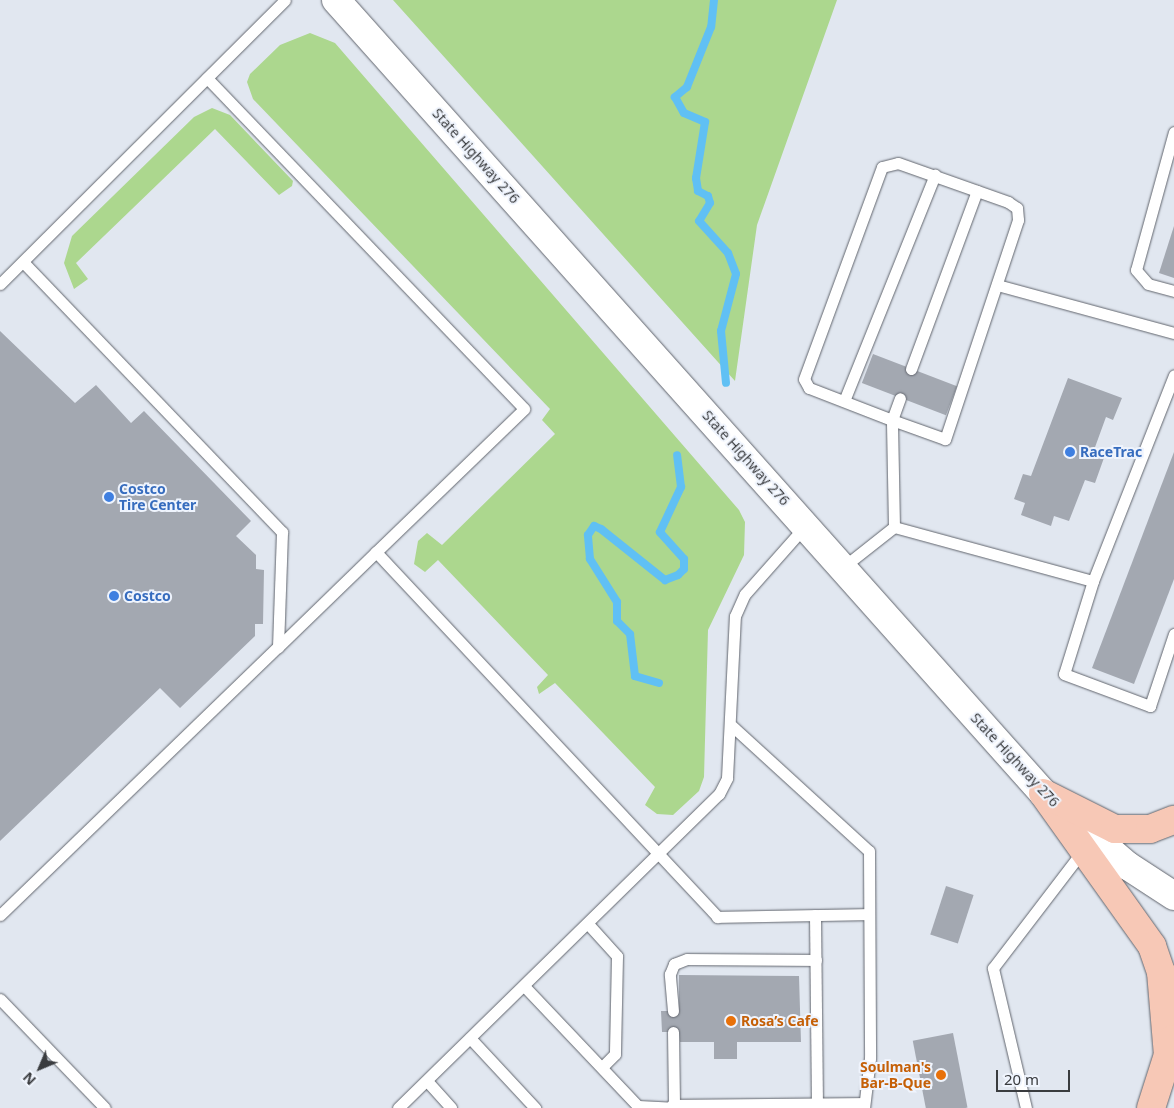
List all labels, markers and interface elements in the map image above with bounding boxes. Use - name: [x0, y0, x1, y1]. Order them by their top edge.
- street label: State Highway 276: [429, 105, 523, 207]
- street label: State Highway 276: [699, 407, 793, 509]
- place label: RaceTrac: [1080, 444, 1142, 460]
- marker: RaceTrac: [1064, 446, 1076, 458]
- place label: Costco Tire Center: [119, 481, 196, 514]
- marker: Costco Tire Center: [103, 491, 115, 503]
- place label: Costco: [124, 588, 171, 604]
- marker: Costco: [108, 590, 120, 602]
- street label: State Highway 276: [967, 710, 1063, 810]
- place label: Rosa’s Cafe: [741, 1013, 819, 1029]
- marker: Rosa’s Cafe: [725, 1015, 737, 1027]
- north arrow: [15, 1043, 65, 1093]
- place label: Soulman's Bar-B-Que: [860, 1059, 931, 1092]
- scale bar: [999, 1060, 1073, 1092]
- text: N: [18, 1068, 40, 1090]
- marker: Soulman's Bar-B-Que: [935, 1069, 947, 1081]
- text: 20 m: [1004, 1069, 1039, 1089]

